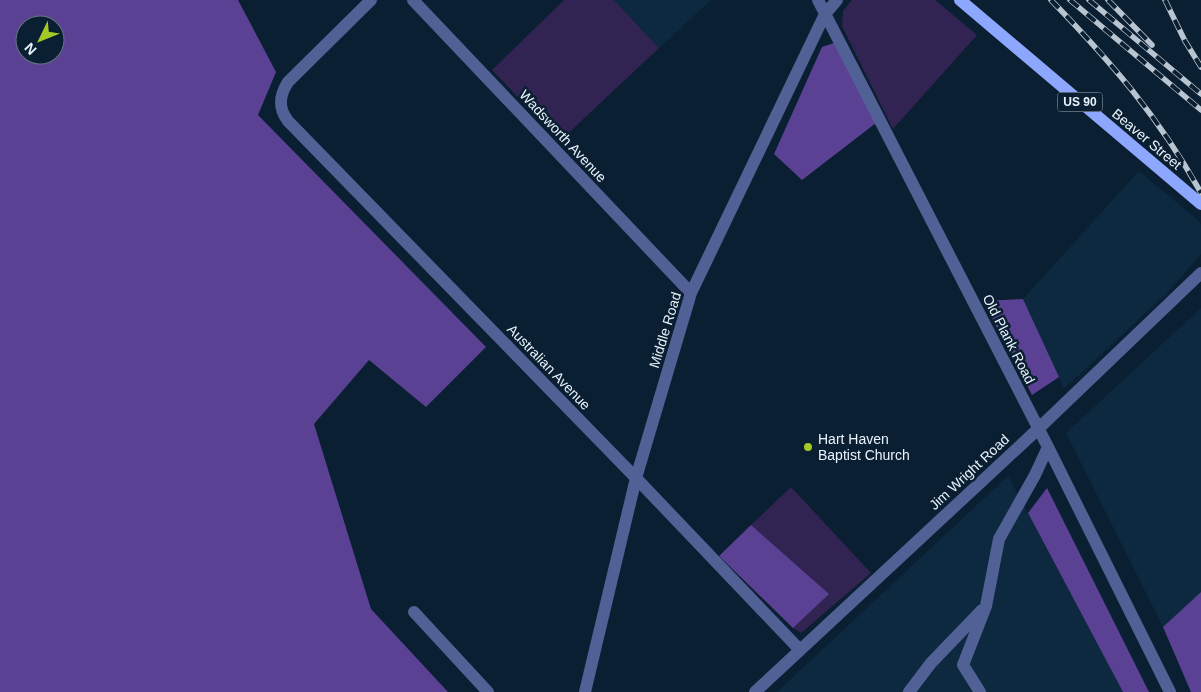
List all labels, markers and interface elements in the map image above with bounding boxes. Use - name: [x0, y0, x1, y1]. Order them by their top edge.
- north arrow: [15, 15, 65, 65]
- text: N: [21, 40, 40, 58]
- street label: Wadsworth Avenue: [516, 87, 610, 185]
- road number: US 90: [1058, 92, 1102, 111]
- street label: Beaver Street: [1109, 105, 1185, 173]
- street label: Middle Road: [646, 290, 684, 370]
- street label: Old Plank Road: [980, 292, 1038, 386]
- street label: Australian Avenue: [504, 321, 594, 413]
- place label: Hart Haven Baptist Church: [818, 431, 910, 463]
- street label: Jim Wright Road: [926, 431, 1012, 513]
- marker: Hart Haven Baptist Church: [802, 441, 814, 453]

